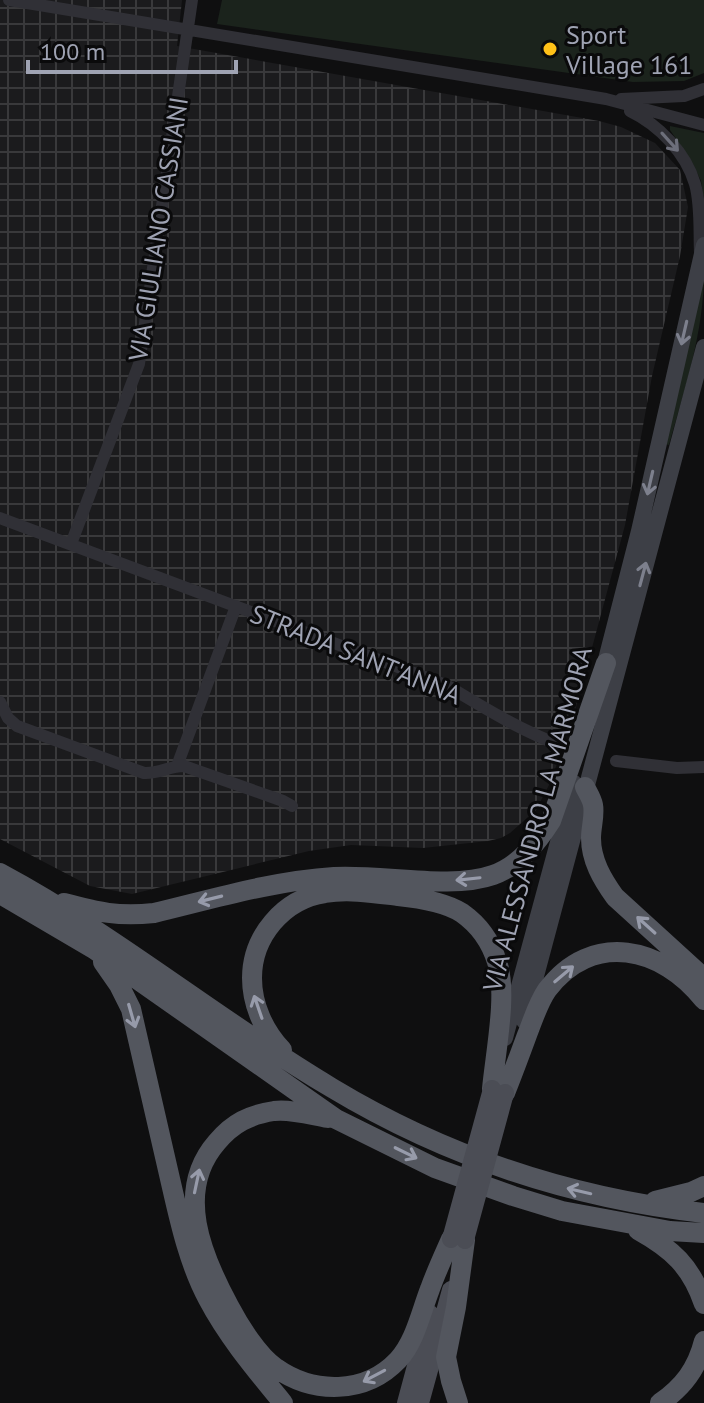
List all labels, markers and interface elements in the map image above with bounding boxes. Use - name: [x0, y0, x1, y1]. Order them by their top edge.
- place label: Sport Village 161: [565, 18, 692, 81]
- scale bar: [28, 24, 236, 74]
- text: 100 m: [40, 36, 105, 67]
- marker: Sport Village 161: [541, 40, 559, 58]
- street label: VIA GIULIANO CASSIANI: [121, 95, 195, 364]
- one-way arrow: [660, 132, 679, 152]
- one-way arrow: [676, 320, 691, 346]
- one-way arrow: [642, 470, 657, 495]
- one-way arrow: [636, 562, 651, 588]
- street label: STRADA SANT'ANNA: [246, 597, 466, 711]
- street label: VIA ALESSANDRO LA MARMORA: [475, 643, 599, 996]
- one-way arrow: [455, 872, 481, 887]
- one-way arrow: [198, 893, 224, 908]
- one-way arrow: [637, 917, 657, 935]
- one-way arrow: [553, 965, 574, 983]
- one-way arrow: [249, 995, 264, 1020]
- one-way arrow: [125, 1003, 140, 1029]
- one-way arrow: [393, 1146, 417, 1162]
- one-way arrow: [191, 1169, 206, 1194]
- one-way arrow: [567, 1183, 593, 1198]
- one-way arrow: [363, 1369, 387, 1385]

